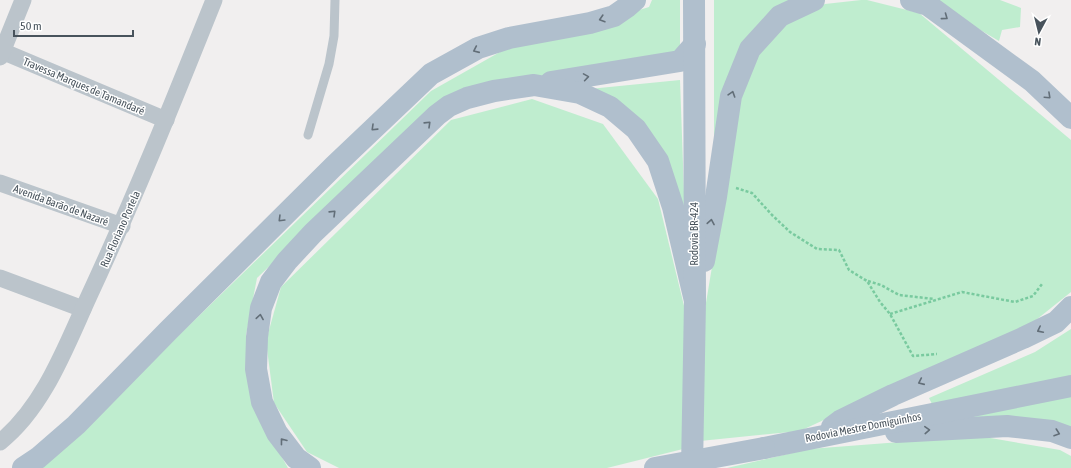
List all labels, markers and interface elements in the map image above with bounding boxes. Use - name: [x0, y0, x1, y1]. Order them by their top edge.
- scale bar: [14, 12, 133, 38]
- one-way arrow: [941, 12, 948, 20]
- north arrow: [1019, 12, 1059, 52]
- one-way arrow: [599, 14, 606, 23]
- text: 50 m: [20, 19, 42, 33]
- text: N: [1034, 36, 1042, 48]
- one-way arrow: [473, 45, 480, 53]
- street label: Travessa Marques de Tamandaré: [22, 55, 146, 117]
- one-way arrow: [583, 73, 589, 81]
- one-way arrow: [727, 90, 736, 97]
- one-way arrow: [1043, 91, 1051, 99]
- one-way arrow: [423, 121, 431, 128]
- one-way arrow: [371, 123, 379, 131]
- street label: Avenida Barão de Nazaré: [12, 182, 110, 228]
- street label: Rua Floriano Portela: [98, 189, 142, 269]
- street label: Rodovia BR-424: [688, 202, 700, 266]
- one-way arrow: [328, 210, 336, 218]
- one-way arrow: [278, 214, 286, 222]
- one-way arrow: [706, 219, 715, 225]
- one-way arrow: [255, 314, 264, 320]
- one-way arrow: [1037, 325, 1044, 333]
- one-way arrow: [917, 377, 925, 385]
- street label: Rodovia Mestre Domiguinhos: [804, 410, 922, 444]
- one-way arrow: [924, 426, 930, 435]
- one-way arrow: [1053, 428, 1060, 437]
- one-way arrow: [280, 438, 287, 445]

